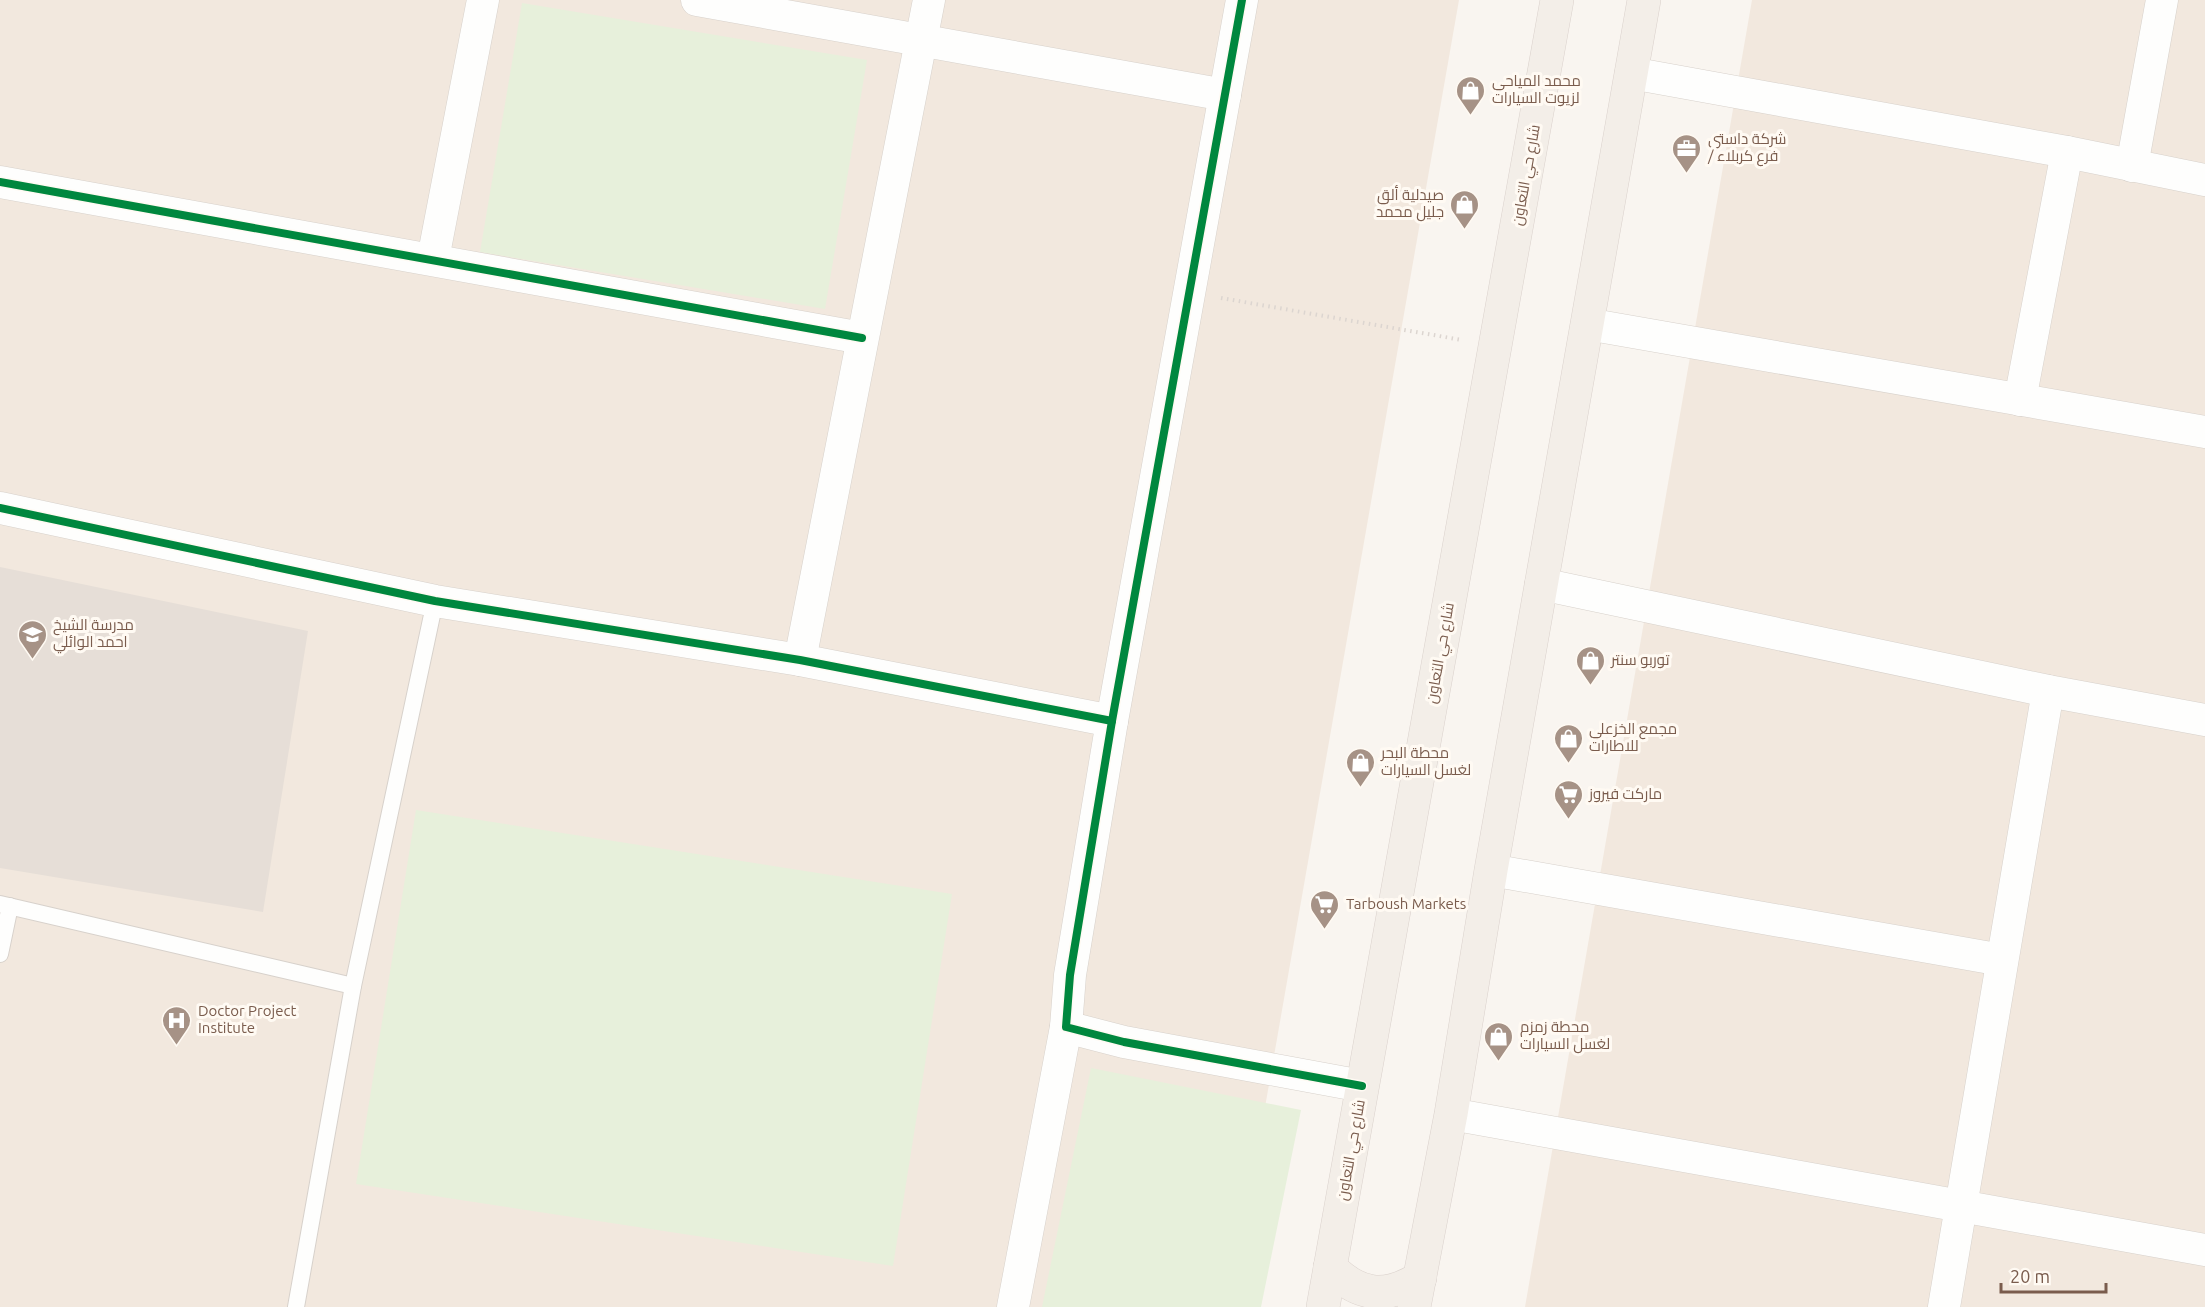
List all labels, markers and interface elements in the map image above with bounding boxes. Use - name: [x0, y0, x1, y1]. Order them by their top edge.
- place label: محمد المياحي لزيوت السيارات: [1492, 72, 1581, 107]
- shop icon: محمد المياحي لزيوت السيارات: [1455, 74, 1487, 116]
- street label: شارع حي التعاون: [1508, 123, 1547, 227]
- place label: شركة داستي / فرع كربلاء: [1707, 130, 1786, 167]
- office icon: شركة داستي / فرع كربلاء: [1671, 132, 1703, 174]
- place label: صيدلية ألق جليل محمد: [1376, 185, 1444, 222]
- shop icon: صيدلية ألق جليل محمد: [1449, 188, 1481, 230]
- street label: شارع حي التعاون: [1422, 601, 1461, 705]
- place label: مدرسة الشيخ احمد الوائلي: [53, 616, 134, 654]
- school or university icon: مدرسة الشيخ احمد الوائلي: [16, 618, 48, 660]
- shop icon: توربو سنتر: [1574, 644, 1606, 686]
- place label: توربو سنتر: [1610, 651, 1669, 669]
- place label: مجمع الخزعلي للاطارات: [1589, 720, 1677, 755]
- shop icon: مجمع الخزعلي للاطارات: [1552, 722, 1584, 764]
- place label: محطة البحر لغسل السيارات: [1380, 744, 1471, 780]
- shop icon: محطة البحر لغسل السيارات: [1344, 746, 1376, 788]
- supermarket icon: ماركت فيروز: [1552, 778, 1584, 820]
- place label: ماركت فيروز: [1588, 785, 1662, 803]
- supermarket icon: Tarboush Markets: [1309, 888, 1341, 930]
- place label: Tarboush Markets: [1346, 895, 1466, 912]
- place label: Doctor Project Institute: [198, 1002, 296, 1036]
- hospital icon: Doctor Project Institute: [161, 1004, 193, 1046]
- place label: محطة زمزم لغسل السيارات: [1520, 1018, 1610, 1054]
- shop icon: محطة زمزم لغسل السيارات: [1483, 1020, 1515, 1062]
- street label: شارع حي التعاون: [1333, 1098, 1372, 1202]
- scale bar: [2001, 1256, 2106, 1294]
- text: 20 m: [2010, 1266, 2050, 1286]

